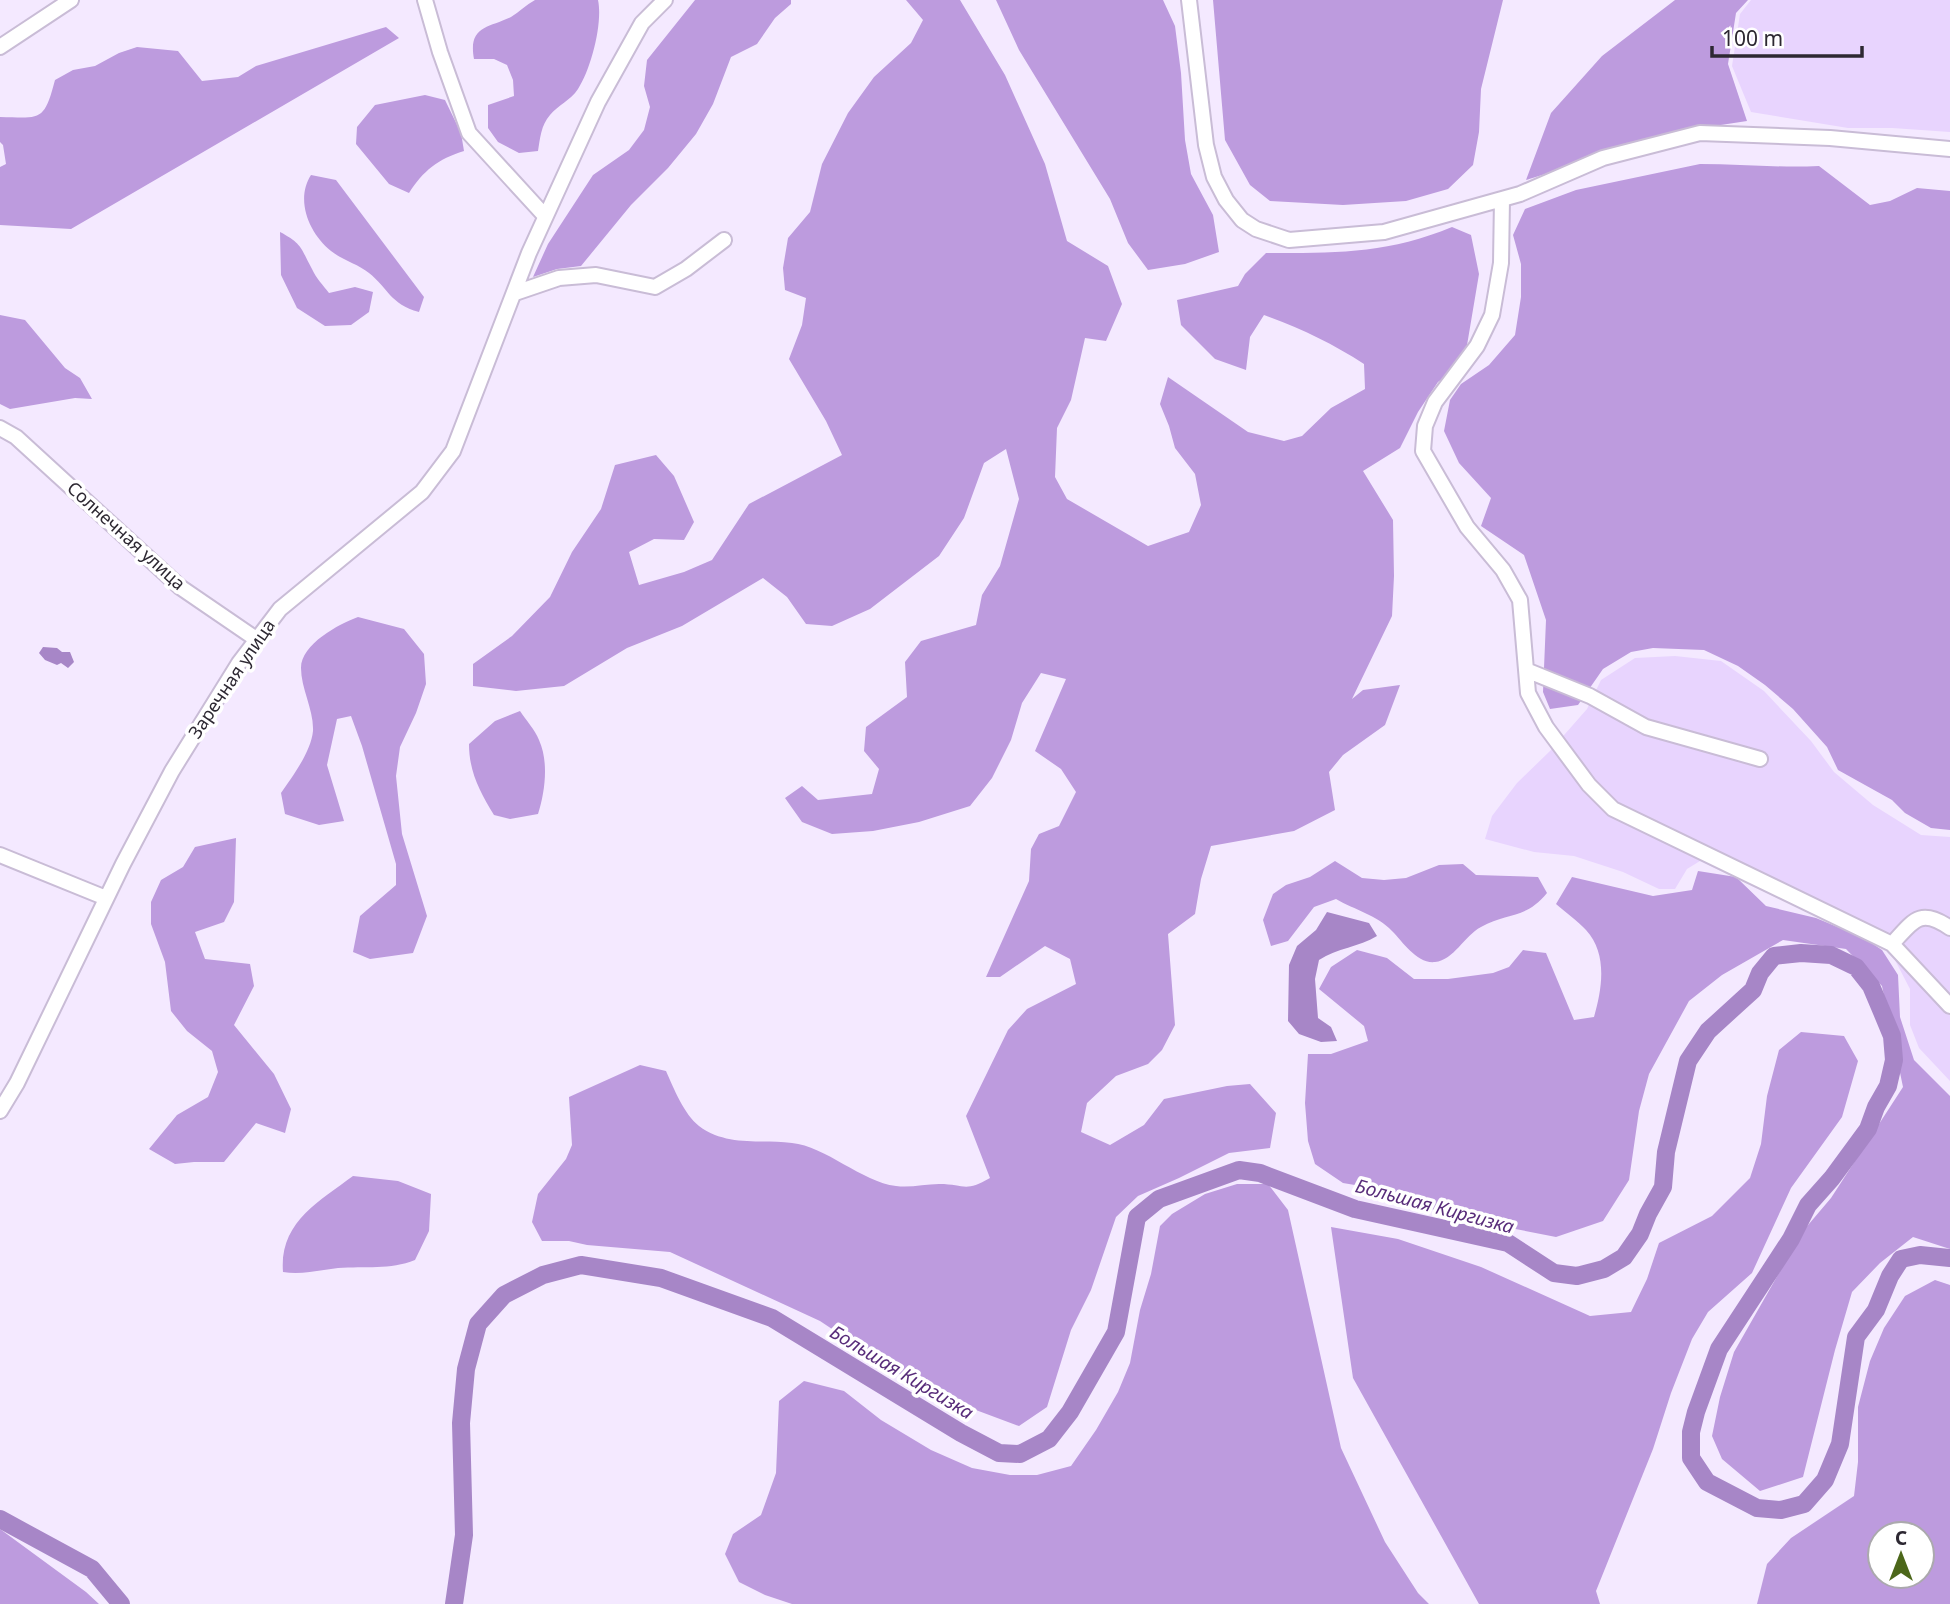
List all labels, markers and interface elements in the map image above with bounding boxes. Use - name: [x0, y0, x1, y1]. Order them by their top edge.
- scale bar: [1712, 14, 1862, 58]
- text: 100 m: [1722, 24, 1783, 52]
- street label: Солнечная улица: [62, 476, 191, 595]
- street label: Заречная улица: [182, 614, 280, 743]
- water label: Большая Киргизка: [1353, 1172, 1517, 1240]
- water label: Большая Киргизка: [825, 1319, 979, 1425]
- north arrow: [1866, 1520, 1936, 1590]
- text: С: [1895, 1525, 1907, 1551]

